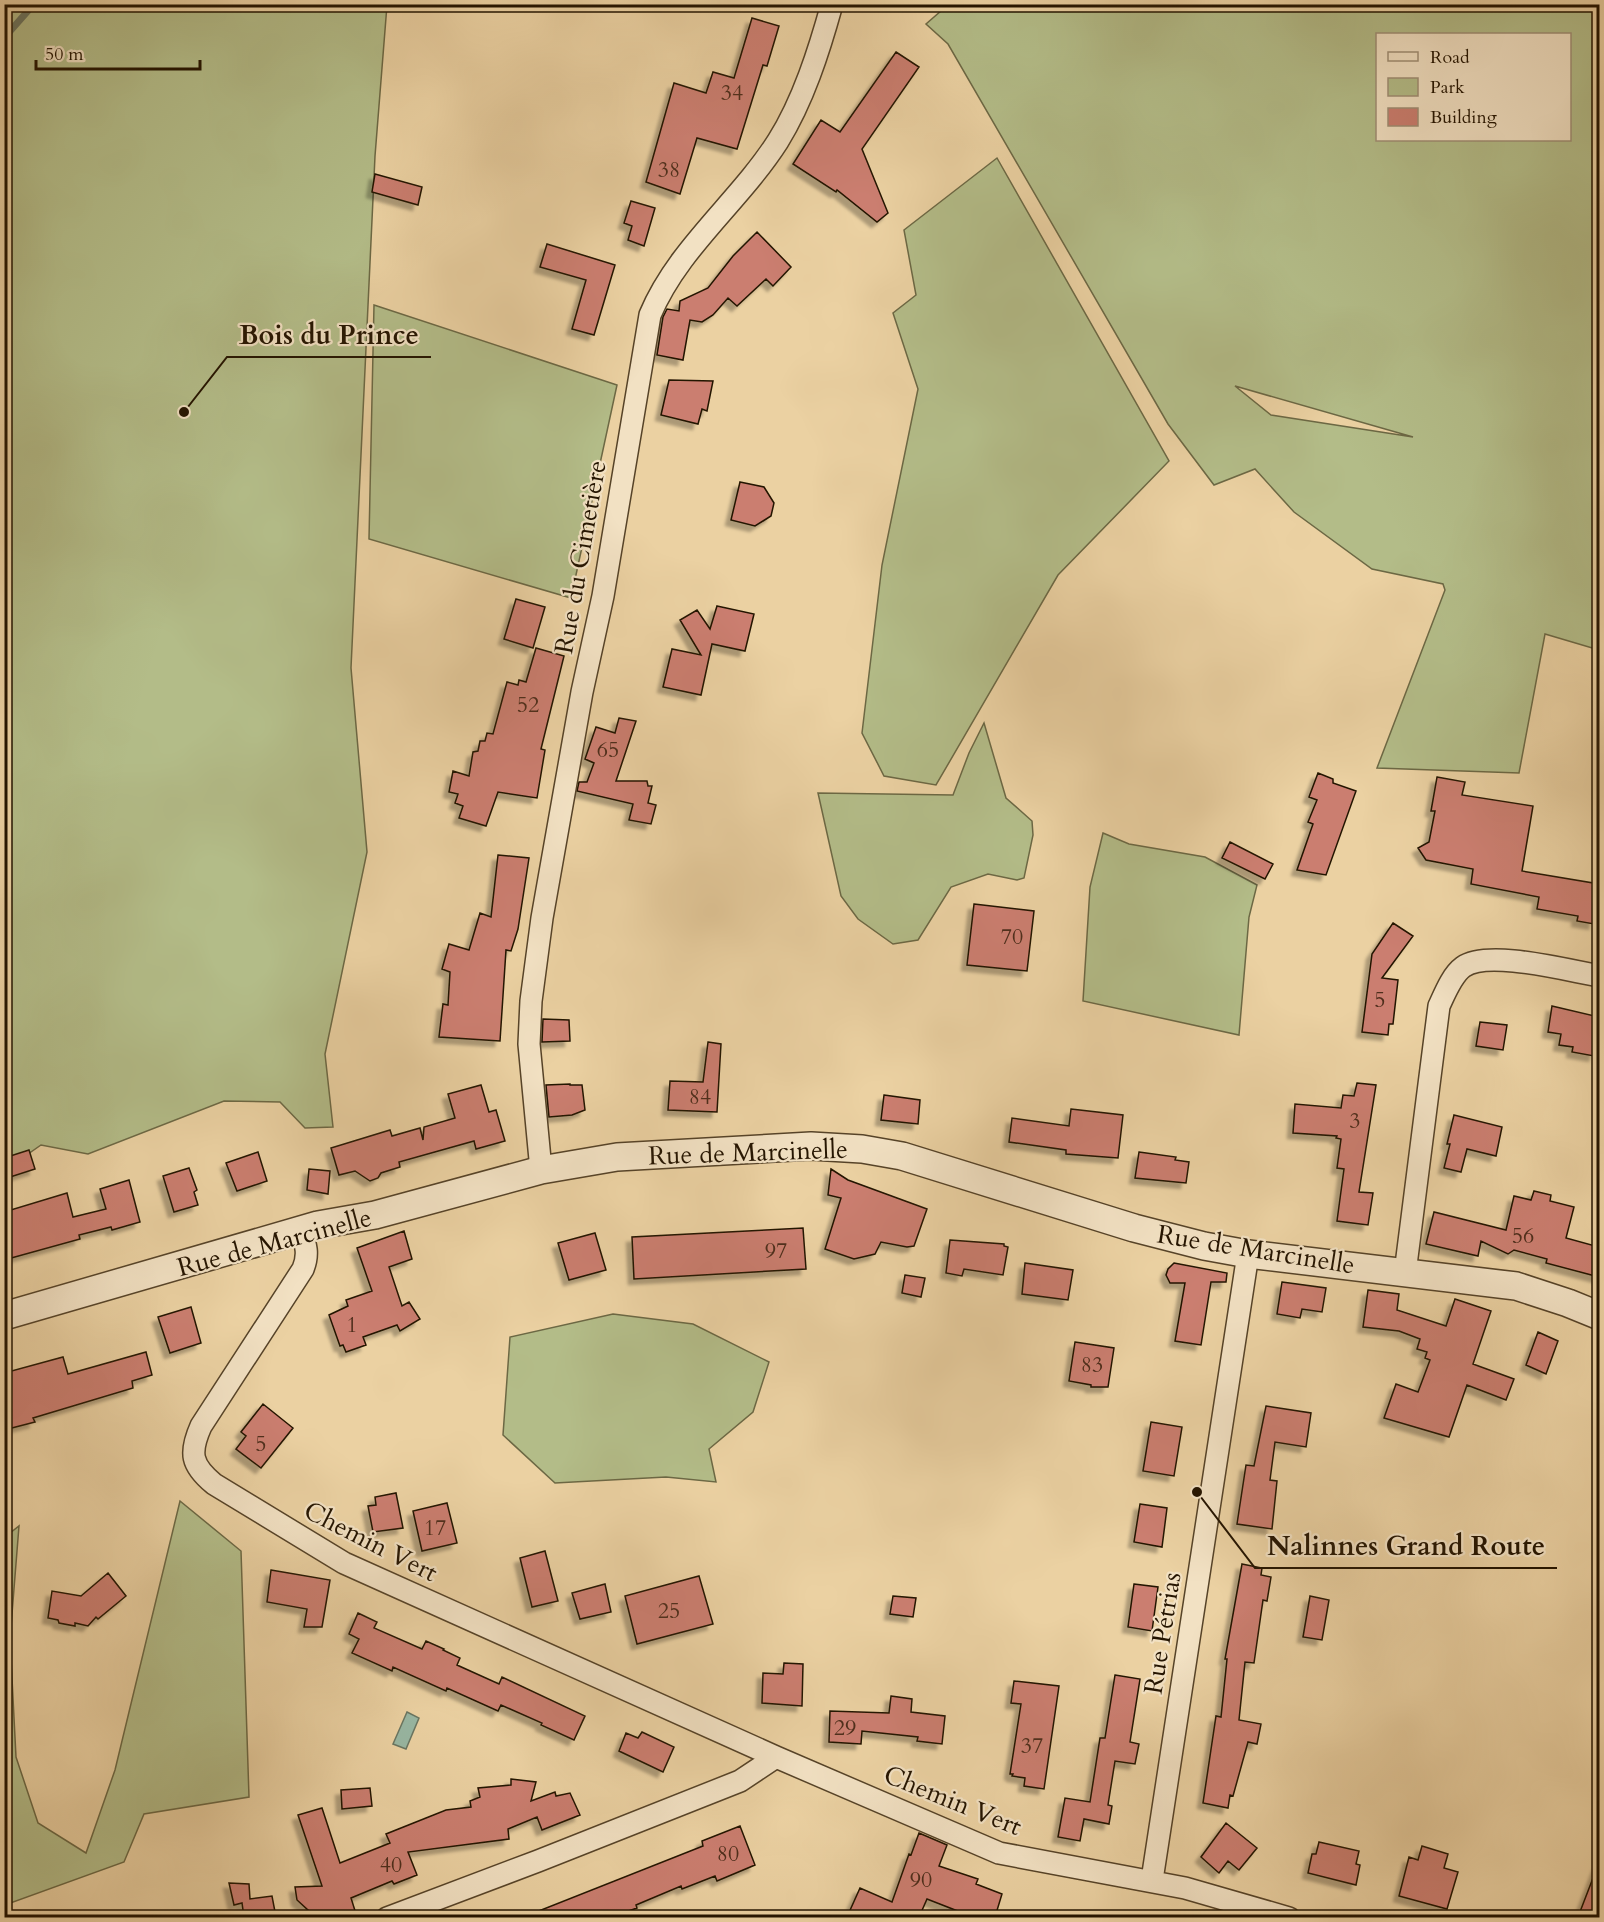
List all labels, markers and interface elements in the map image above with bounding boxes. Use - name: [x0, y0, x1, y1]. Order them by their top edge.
- scale bar: [36, 33, 200, 71]
- legend: [1376, 33, 1571, 141]
- text: 50 m: [45, 42, 84, 67]
- text: Road: [1430, 45, 1470, 70]
- text: Park: [1430, 75, 1465, 100]
- house number: 34: [721, 78, 743, 108]
- text: Building: [1430, 105, 1498, 130]
- house number: 38: [658, 155, 680, 185]
- callout: Bois du Prince: [227, 312, 431, 357]
- text: Bois du Prince: [239, 317, 419, 354]
- street label: Rue du Cimetière: [546, 458, 615, 657]
- house number: 52: [517, 690, 539, 720]
- house number: 65: [597, 735, 619, 765]
- house number: 70: [1001, 922, 1023, 952]
- house number: 5: [1374, 985, 1386, 1015]
- house number: 84: [689, 1082, 711, 1112]
- house number: 3: [1349, 1106, 1361, 1136]
- street label: Rue de Marcinelle: [648, 1132, 848, 1173]
- street label: Rue de Marcinelle: [173, 1200, 375, 1285]
- street label: Rue de Marcinelle: [1155, 1217, 1357, 1282]
- house number: 56: [1512, 1221, 1534, 1251]
- house number: 97: [765, 1236, 787, 1266]
- house number: 1: [346, 1310, 358, 1340]
- house number: 83: [1081, 1350, 1103, 1380]
- house number: 5: [255, 1429, 267, 1459]
- street label: Chemin Vert: [298, 1493, 444, 1590]
- house number: 17: [424, 1513, 446, 1543]
- callout: Nalinnes Grand Route: [1255, 1523, 1557, 1568]
- text: Nalinnes Grand Route: [1267, 1528, 1545, 1565]
- street label: Rue Pétrias: [1136, 1569, 1189, 1697]
- house number: 25: [658, 1596, 680, 1626]
- house number: 29: [834, 1713, 856, 1743]
- house number: 37: [1021, 1731, 1043, 1761]
- street label: Chemin Vert: [879, 1757, 1027, 1844]
- house number: 80: [717, 1839, 739, 1869]
- house number: 40: [380, 1850, 402, 1880]
- house number: 90: [910, 1865, 932, 1895]

